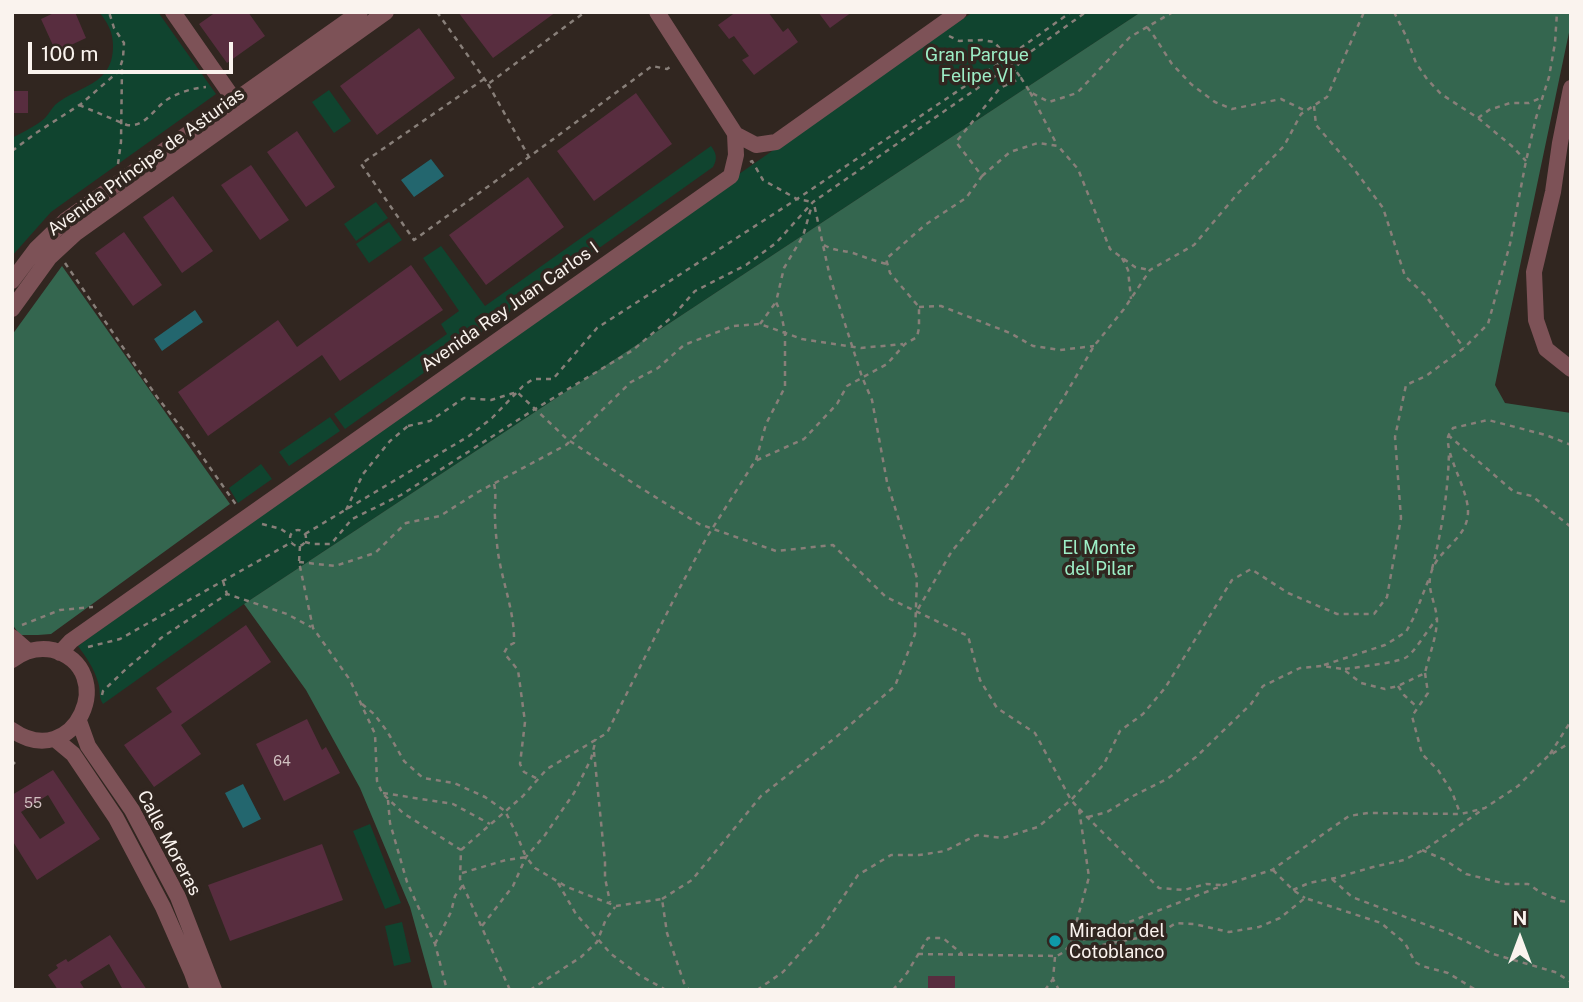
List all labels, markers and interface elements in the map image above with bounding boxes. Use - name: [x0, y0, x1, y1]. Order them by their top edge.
- scale bar: [32, 28, 236, 72]
- text: 100 m: [41, 41, 98, 66]
- park label: Gran Parque Felipe VI: [925, 44, 1029, 86]
- street label: Avenida Príncipe de Asturias: [43, 83, 249, 241]
- street label: Avenida Rey Juan Carlos I: [417, 237, 603, 377]
- park label: El Monte del Pilar: [1062, 537, 1136, 580]
- house number: 64: [273, 754, 291, 770]
- street label: Calle Moreras: [132, 787, 206, 899]
- house number: 55: [24, 796, 42, 812]
- north arrow: [1485, 904, 1555, 974]
- text: N: [1513, 907, 1527, 929]
- place label: Mirador del Cotoblanco: [1069, 920, 1165, 962]
- marker: Mirador del Cotoblanco: [1047, 933, 1063, 949]

